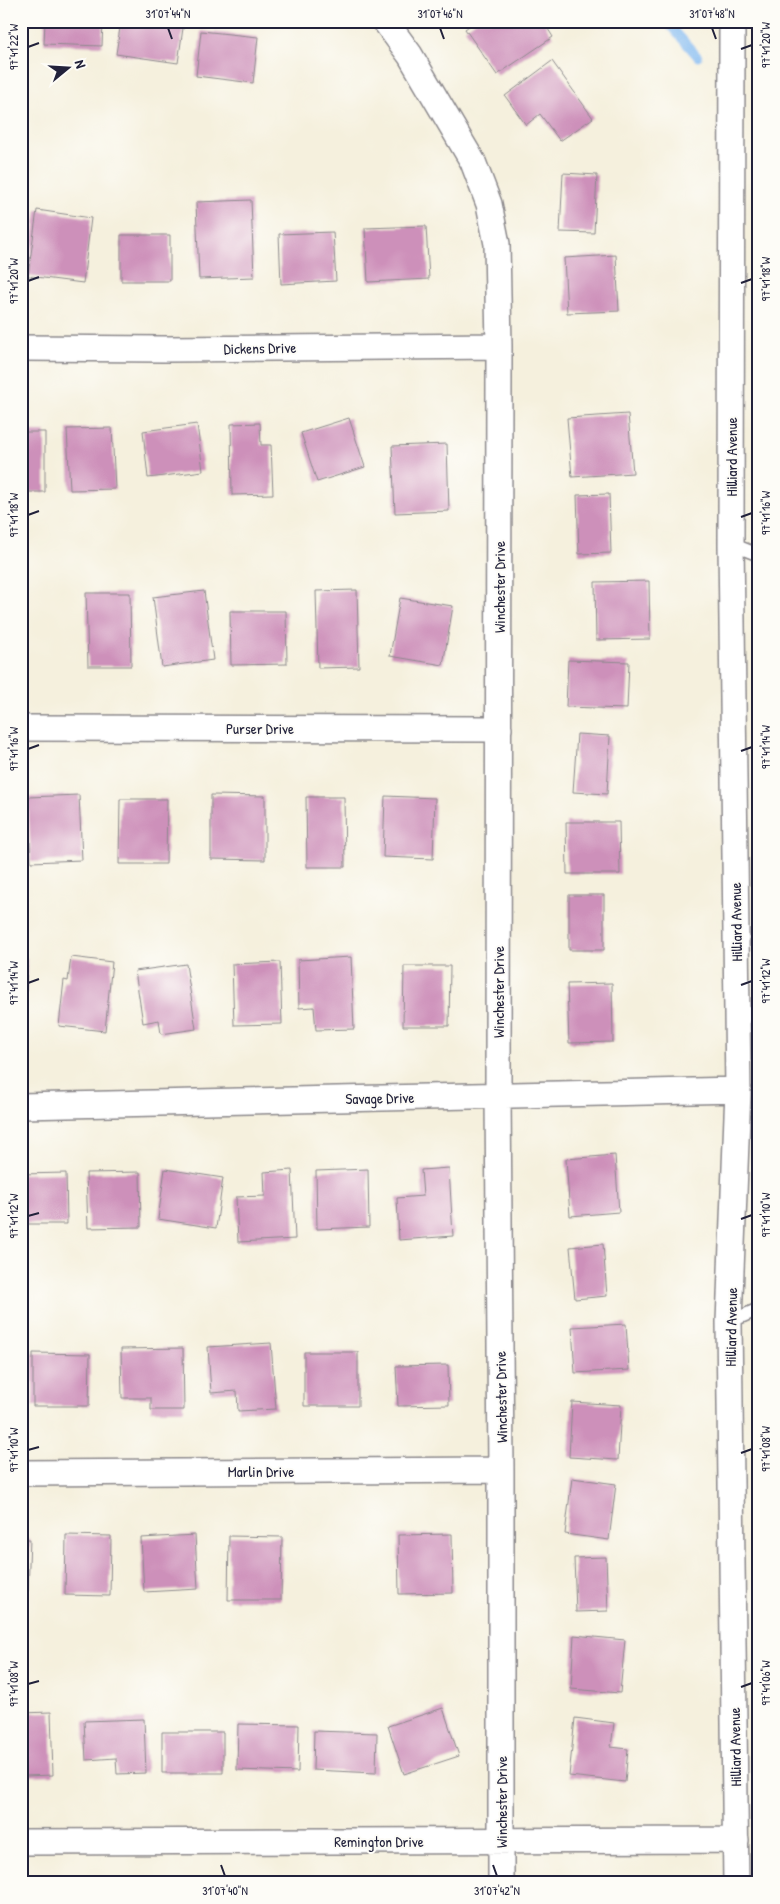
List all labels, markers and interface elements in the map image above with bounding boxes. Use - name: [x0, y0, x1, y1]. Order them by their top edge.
- text: 31°07'44"N: [146, 5, 190, 22]
- text: 31°07'46"N: [417, 5, 463, 22]
- text: 31°07'48"N: [689, 5, 735, 22]
- text: 97°41'20"W: [757, 21, 774, 68]
- text: 97°41'22"W: [5, 23, 22, 70]
- north arrow: [42, 42, 92, 92]
- text: N: [71, 57, 91, 71]
- text: 97°41'18"W: [757, 256, 774, 301]
- text: 97°41'20"W: [5, 257, 22, 304]
- street label: Dickens Drive: [223, 337, 297, 359]
- street label: Hilliard Avenue: [721, 417, 742, 497]
- text: 97°41'16"W: [757, 490, 774, 535]
- text: 97°41'18"W: [5, 492, 22, 537]
- street label: Winchester Drive: [489, 541, 510, 633]
- street label: Purser Drive: [226, 718, 294, 739]
- text: 97°41'14"W: [757, 724, 774, 769]
- text: 97°41'16"W: [5, 726, 22, 771]
- street label: Hilliard Avenue: [725, 882, 747, 962]
- street label: Winchester Drive: [488, 946, 509, 1038]
- text: 97°41'12"W: [757, 958, 774, 1003]
- text: 97°41'14"W: [5, 960, 22, 1005]
- street label: Savage Drive: [345, 1087, 415, 1109]
- text: 97°41'10"W: [757, 1192, 774, 1237]
- text: 97°41'12"W: [5, 1193, 22, 1238]
- street label: Hilliard Avenue: [720, 1287, 742, 1367]
- street label: Winchester Drive: [490, 1351, 512, 1443]
- text: 97°41'08"W: [757, 1426, 774, 1472]
- text: 97°41'10"W: [5, 1427, 22, 1472]
- street label: Marlin Drive: [228, 1461, 294, 1482]
- text: 97°41'06"W: [757, 1660, 774, 1706]
- text: 97°41'08"W: [5, 1661, 22, 1707]
- street label: Hilliard Avenue: [724, 1707, 746, 1787]
- street label: Winchester Drive: [491, 1756, 512, 1848]
- street label: Remington Drive: [334, 1831, 424, 1852]
- text: 31°07'40"N: [202, 1882, 248, 1899]
- text: 31°07'42"N: [474, 1882, 520, 1899]

